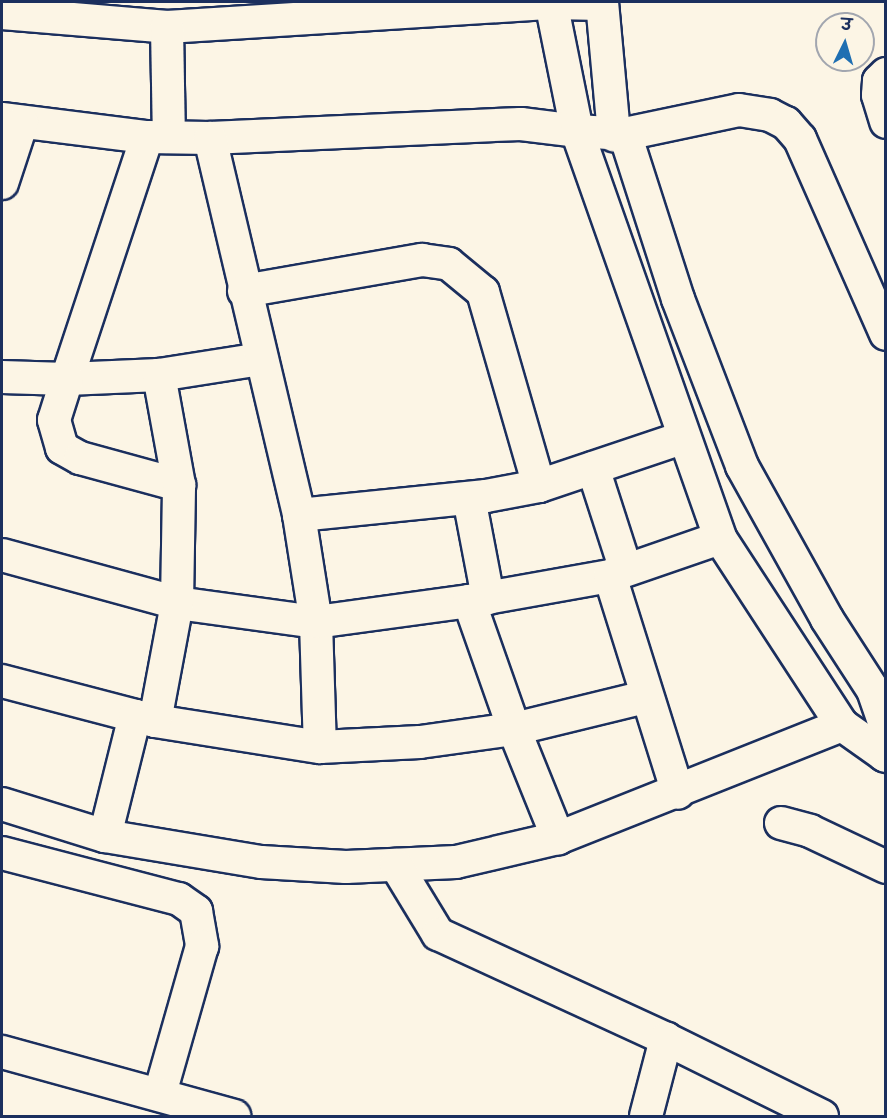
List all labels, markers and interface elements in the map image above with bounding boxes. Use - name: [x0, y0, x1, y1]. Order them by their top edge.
- north arrow: [815, 12, 875, 72]
- text: उ: [840, 14, 853, 38]

